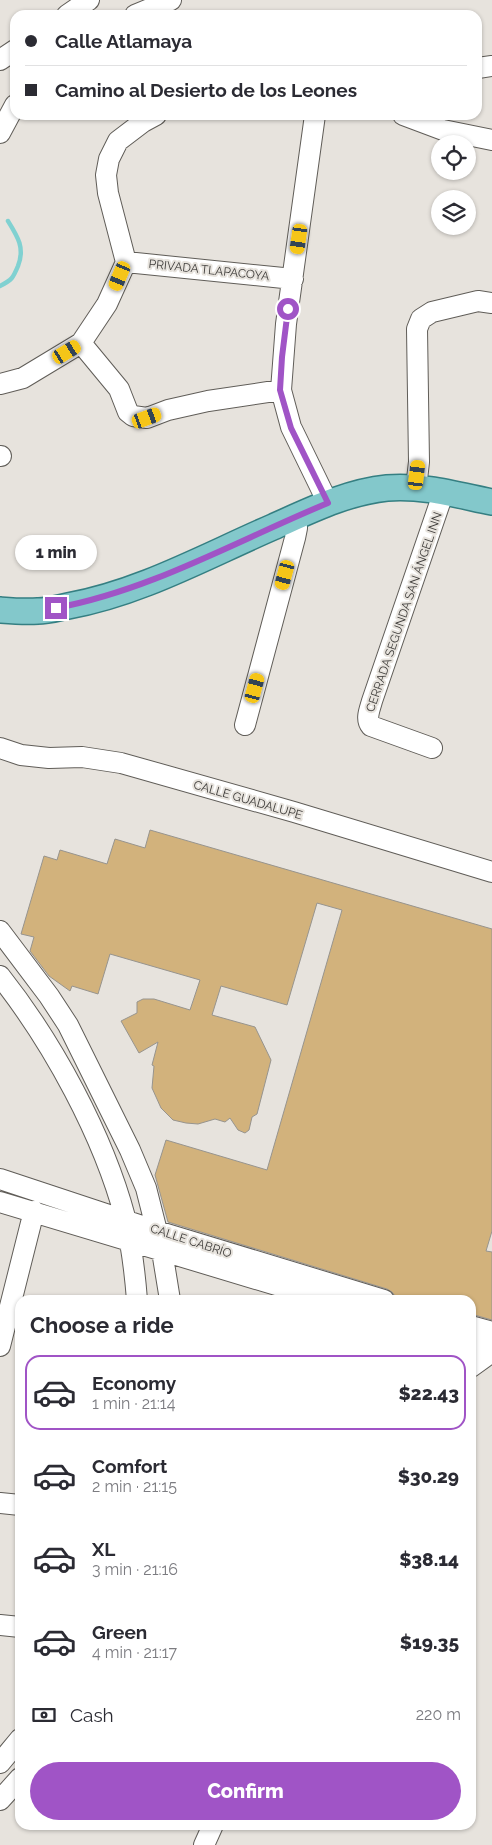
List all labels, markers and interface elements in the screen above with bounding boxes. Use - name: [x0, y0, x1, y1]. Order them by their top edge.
- text: Calle Atlamaya: [55, 30, 192, 52]
- text: Camino al Desierto de los Leones: [55, 79, 357, 101]
- map controls: [431, 135, 476, 235]
- button: locate: [431, 135, 476, 180]
- button: layers: [431, 190, 476, 235]
- car: [289, 223, 308, 255]
- street label: PRIVADA TLAPACOYA: [148, 257, 270, 283]
- car: [107, 259, 132, 293]
- route start: [277, 298, 299, 320]
- car: [50, 338, 83, 366]
- car: [130, 406, 163, 430]
- car: [407, 459, 426, 491]
- street label: CERRADA SEGUNDA SAN ÁNGEL INN: [363, 510, 445, 714]
- callout: 1 min: [15, 536, 97, 570]
- text: 1 min: [35, 543, 77, 562]
- car: [273, 559, 296, 591]
- route end: [45, 597, 67, 619]
- car: [243, 672, 266, 704]
- street label: CALLE GUADALUPE: [192, 778, 304, 822]
- street label: CALLE CABRÍO: [149, 1221, 233, 1261]
- text: Choose a ride: [30, 1312, 174, 1338]
- icon: car: [32, 1370, 77, 1415]
- text: Economy: [92, 1372, 176, 1394]
- text: $22.43: [398, 1382, 459, 1404]
- text: 1 min · 21:14: [92, 1394, 175, 1413]
- icon: car: [32, 1453, 77, 1498]
- text: Comfort: [92, 1455, 167, 1477]
- text: $30.29: [398, 1465, 459, 1487]
- text: 2 min · 21:15: [92, 1477, 177, 1496]
- icon: car: [32, 1536, 77, 1581]
- text: XL: [92, 1538, 115, 1560]
- text: $38.14: [399, 1548, 459, 1570]
- text: 3 min · 21:16: [92, 1560, 178, 1579]
- icon: car: [32, 1619, 77, 1664]
- text: Green: [92, 1621, 147, 1643]
- text: $19.35: [400, 1631, 459, 1653]
- text: 4 min · 21:17: [92, 1643, 177, 1662]
- icon: cash: [30, 1701, 58, 1729]
- text: Cash: [70, 1704, 114, 1726]
- text: 220 m: [416, 1705, 461, 1724]
- button: Confirm: [30, 1762, 461, 1820]

